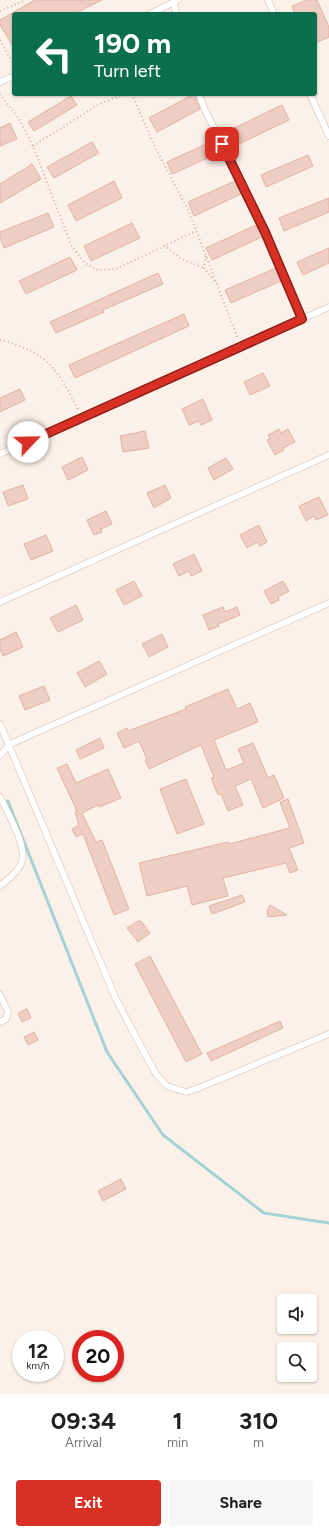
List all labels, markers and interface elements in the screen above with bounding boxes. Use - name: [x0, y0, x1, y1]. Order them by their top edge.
- text: 190 m: [94, 26, 171, 60]
- icon: left: [28, 28, 80, 80]
- text: Turn left: [94, 60, 161, 82]
- pin: [205, 127, 239, 161]
- icon: arrive: [211, 133, 233, 155]
- position arrow: [7, 421, 49, 463]
- map controls: [277, 1294, 317, 1382]
- button: sound: [277, 1294, 317, 1334]
- speed limit sign: 20: [72, 1330, 124, 1382]
- text: 12: [28, 1339, 48, 1363]
- button: search: [277, 1342, 317, 1382]
- text: km/h: [27, 1359, 49, 1372]
- text: 09:34: [51, 1406, 116, 1435]
- text: 1: [173, 1406, 183, 1435]
- text: 310: [239, 1406, 278, 1435]
- text: Arrival: [65, 1435, 102, 1450]
- text: min: [167, 1435, 188, 1450]
- text: m: [253, 1435, 264, 1450]
- button: Exit: [16, 1480, 161, 1526]
- button: Share: [169, 1480, 313, 1526]

